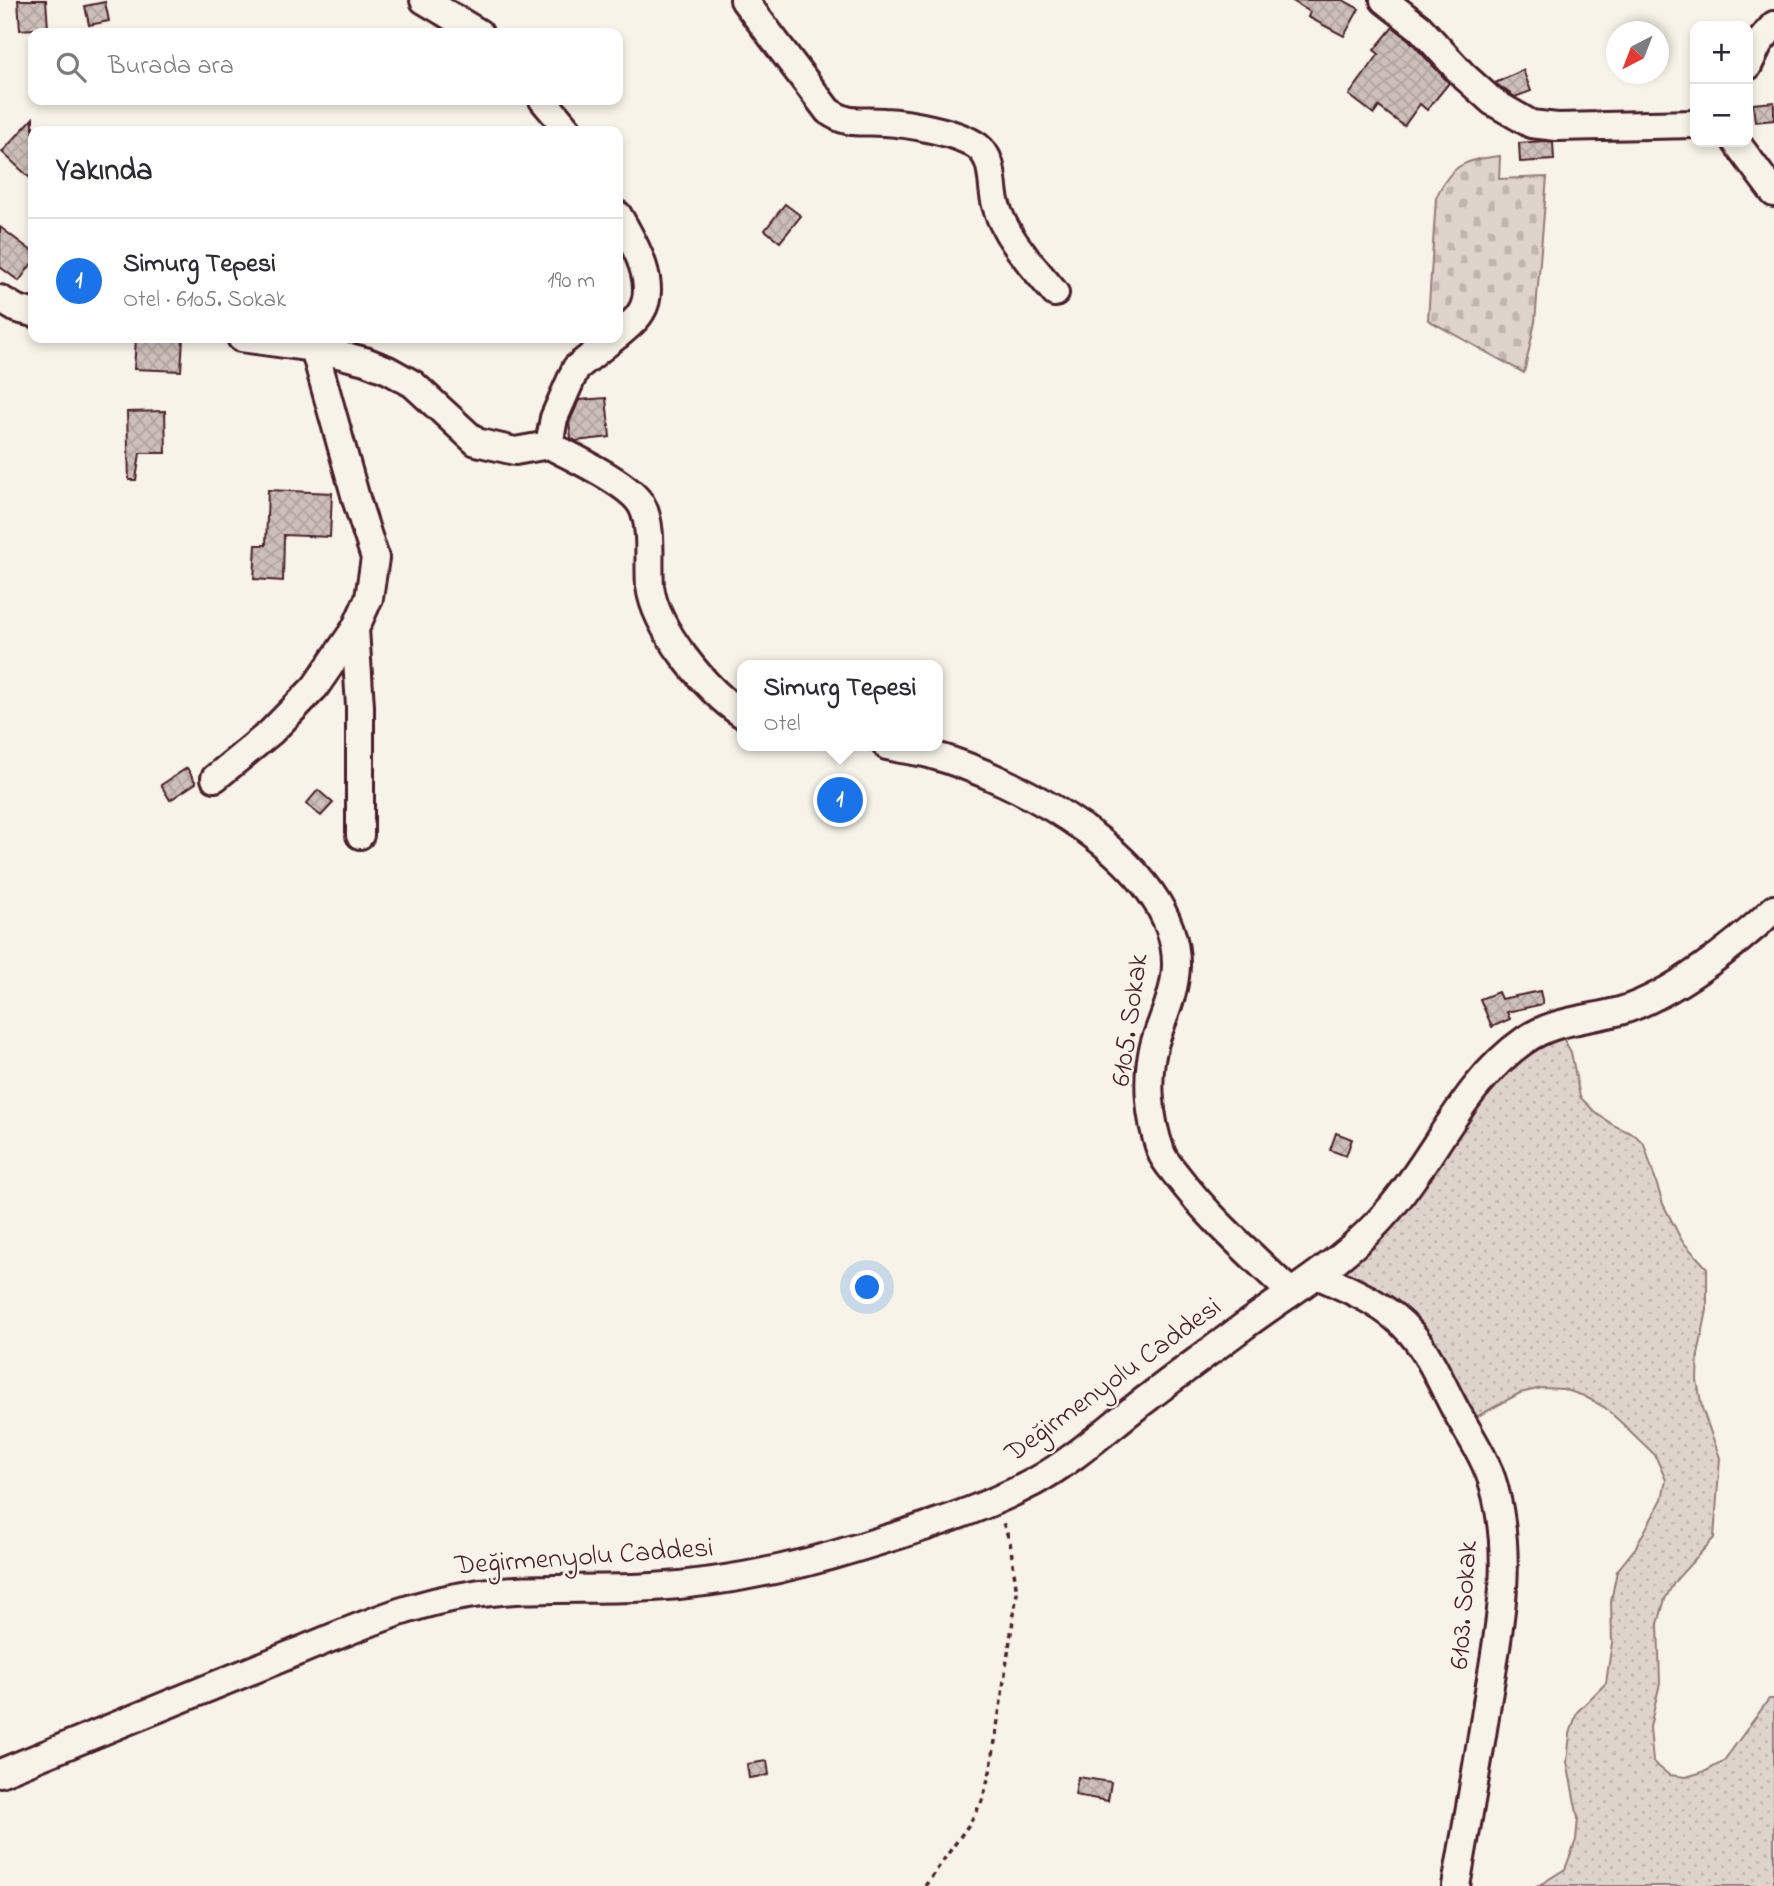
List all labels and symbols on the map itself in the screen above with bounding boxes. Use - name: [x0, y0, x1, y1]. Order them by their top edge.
- north arrow: [1606, 21, 1669, 84]
- pin: 1: [817, 774, 863, 826]
- street label: 6105. Sokak: [1101, 950, 1161, 1089]
- your location: [850, 1270, 884, 1304]
- street label: Değirmenyolu Caddesi: [996, 1288, 1231, 1474]
- street label: Değirmenyolu Caddesi: [452, 1529, 715, 1588]
- street label: 6103. Sokak: [1440, 1539, 1490, 1671]

